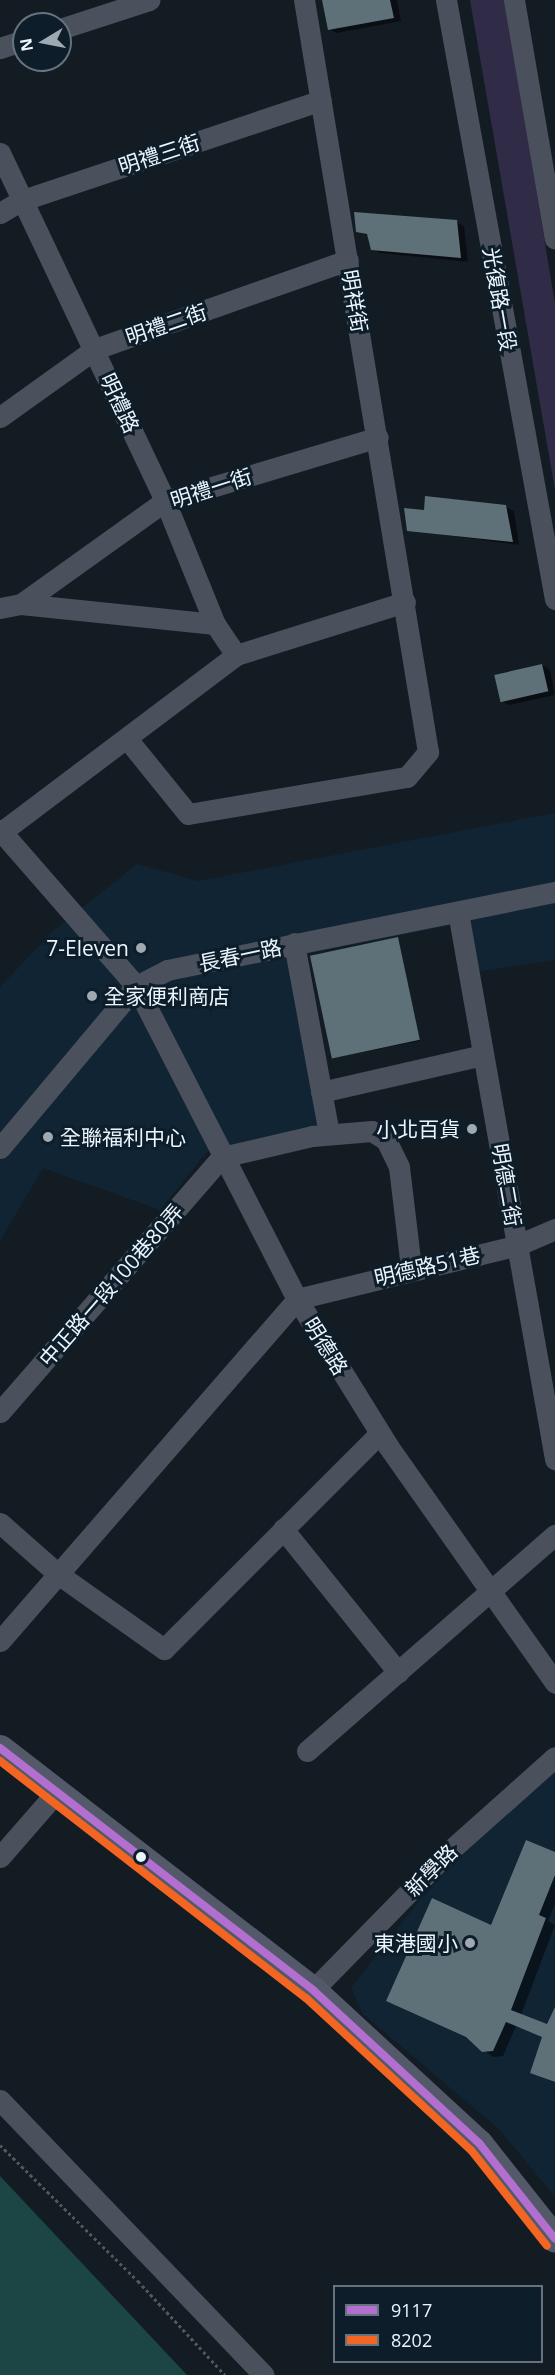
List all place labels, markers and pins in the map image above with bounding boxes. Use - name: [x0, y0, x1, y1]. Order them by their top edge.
- place label: 7-Eleven: [46, 935, 129, 961]
- marker: 7-Eleven: [134, 941, 148, 955]
- place label: 全家便利商店: [104, 983, 230, 1009]
- marker: 全家便利商店: [85, 989, 99, 1003]
- place label: 小北百貨: [376, 1116, 460, 1142]
- marker: 小北百貨: [465, 1122, 479, 1136]
- place label: 全聯福利中心: [60, 1124, 186, 1150]
- marker: 全聯福利中心: [41, 1130, 55, 1144]
- unlabelled marker: [135, 1851, 147, 1863]
- place label: 東港國小: [374, 1930, 458, 1956]
- marker: 東港國小: [463, 1936, 477, 1950]

